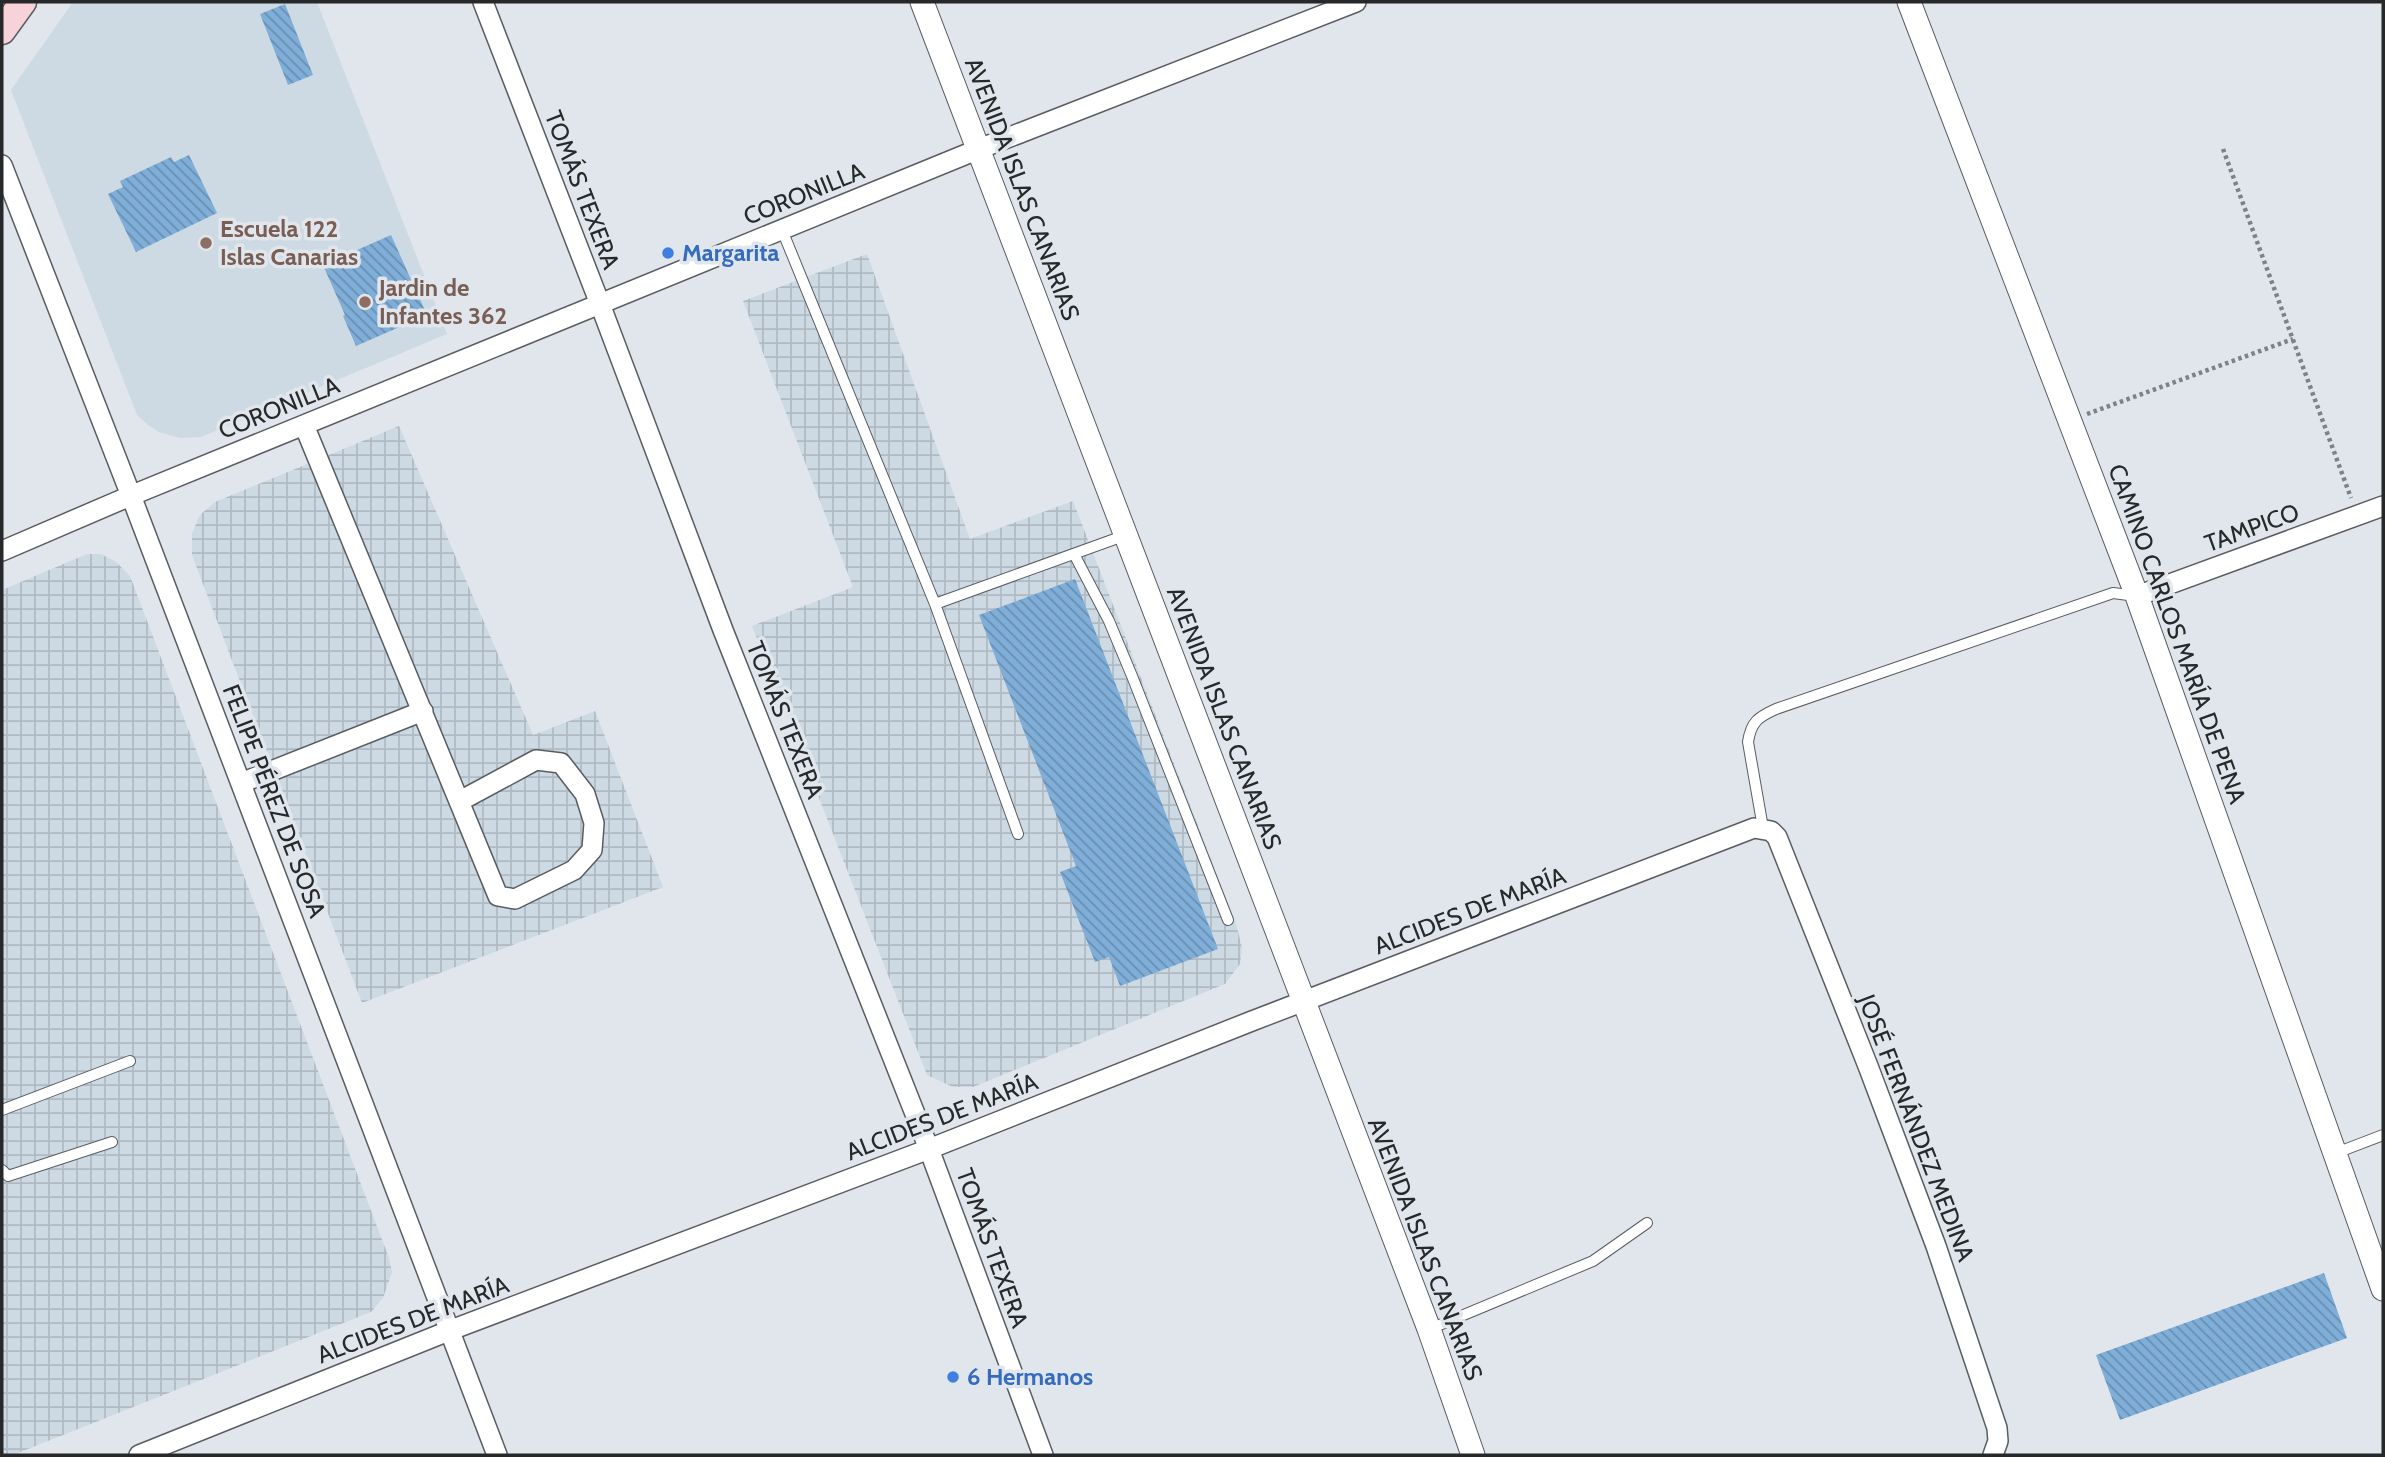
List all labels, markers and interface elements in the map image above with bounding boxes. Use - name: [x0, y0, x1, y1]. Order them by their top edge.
- street label: AVENIDA ISLAS CANARIAS: [959, 53, 1086, 324]
- street label: TOMÁS TEXERA: [539, 107, 626, 273]
- street label: CORONILLA: [739, 156, 869, 231]
- place label: Escuela 122 Islas Canarias: [220, 214, 358, 271]
- marker: Escuela 122 Islas Canarias: [198, 235, 214, 251]
- place label: Margarita: [682, 238, 780, 267]
- marker: Margarita: [660, 245, 676, 261]
- place label: Jardin de Infantes 362: [378, 273, 507, 330]
- marker: Jardin de Infantes 362: [357, 294, 373, 310]
- street label: CORONILLA: [214, 370, 344, 445]
- street label: CAMINO CARLOS MARÍA DE PENA: [2102, 460, 2253, 808]
- street label: TAMPICO: [2201, 497, 2303, 558]
- street label: AVENIDA ISLAS CANARIAS: [1161, 582, 1288, 853]
- street label: TOMÁS TEXERA: [741, 637, 830, 803]
- street label: FELIPE PÉREZ DE SOSA: [217, 680, 332, 922]
- street label: ALCIDES DE MARÍA: [1370, 861, 1570, 960]
- street label: JOSÉ FERNÁNDEZ MEDINA: [1852, 989, 1981, 1266]
- street label: ALCIDES DE MARÍA: [842, 1067, 1042, 1166]
- street label: AVENIDA ISLAS CANARIAS: [1362, 1113, 1489, 1384]
- street label: TOMÁS TEXERA: [950, 1164, 1035, 1332]
- street label: ALCIDES DE MARÍA: [313, 1270, 513, 1369]
- place label: 6 Hermanos: [967, 1362, 1093, 1391]
- marker: 6 Hermanos: [945, 1369, 961, 1385]

